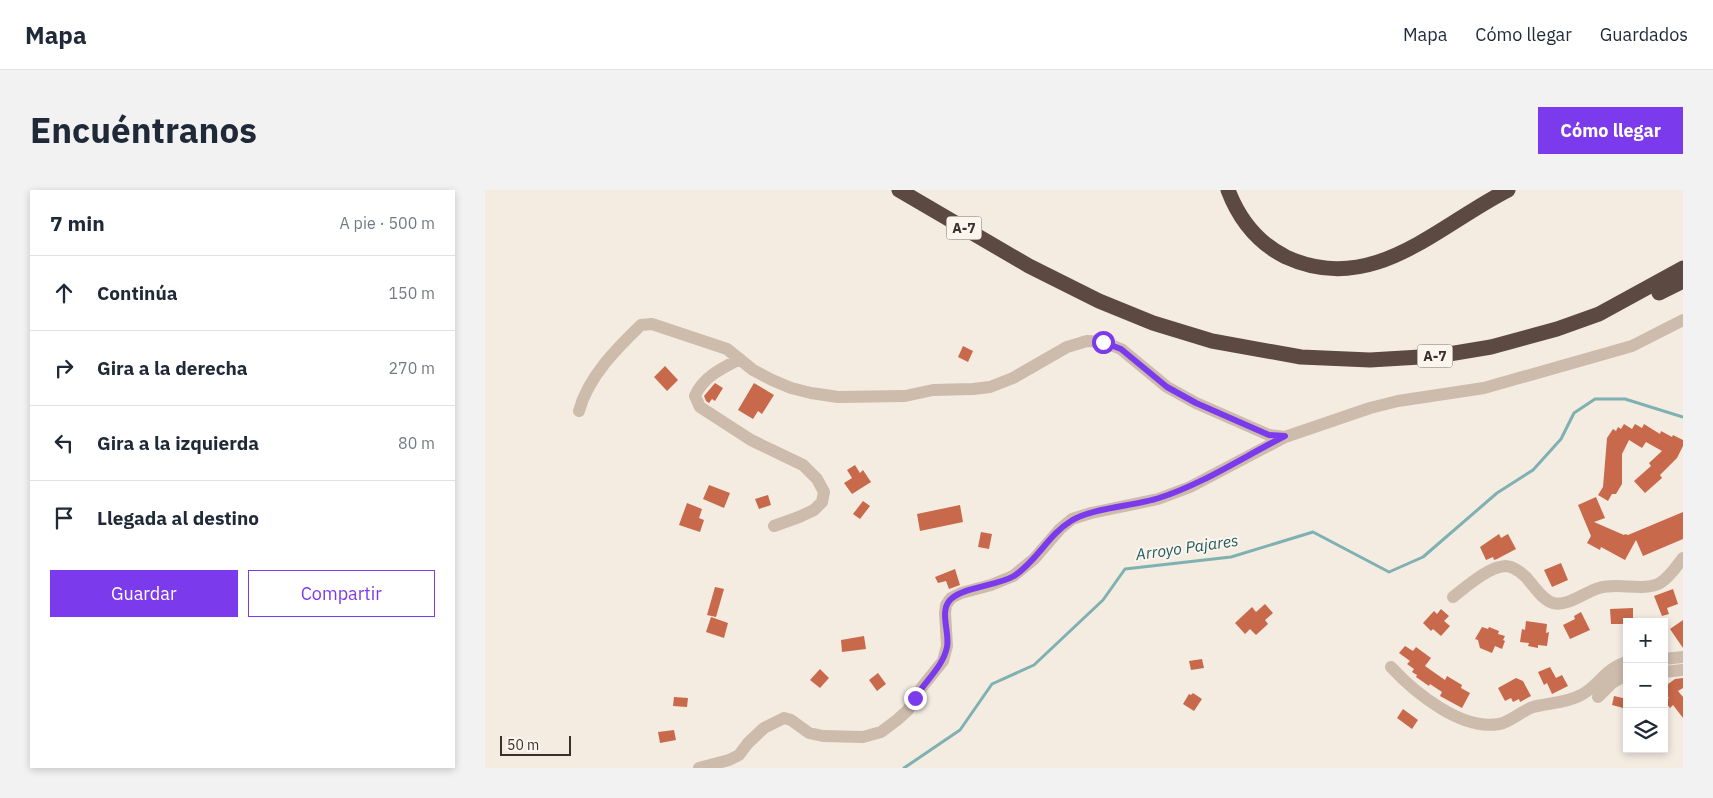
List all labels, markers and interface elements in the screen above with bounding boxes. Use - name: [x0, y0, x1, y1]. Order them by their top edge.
- text: Mapa: [25, 19, 87, 51]
- text: Mapa: [1403, 23, 1447, 46]
- text: Cómo llegar: [1475, 23, 1572, 46]
- text: Guardados: [1600, 23, 1688, 46]
- text: Encuéntranos: [30, 107, 257, 153]
- button: Cómo llegar: [1538, 107, 1683, 154]
- text: 7 min: [50, 209, 105, 237]
- text: A pie · 500 m: [340, 213, 435, 233]
- road number: A-7: [947, 216, 981, 239]
- icon: ahead: [50, 279, 78, 307]
- text: Continúa: [97, 281, 178, 305]
- text: 150 m: [388, 283, 435, 303]
- route start: [1092, 331, 1115, 354]
- road number: A-7: [1417, 344, 1453, 368]
- icon: right: [50, 354, 78, 382]
- text: Gira a la derecha: [97, 356, 248, 380]
- text: 270 m: [388, 358, 435, 378]
- icon: left: [50, 429, 78, 457]
- text: Gira a la izquierda: [97, 431, 259, 455]
- text: 80 m: [398, 433, 435, 453]
- icon: arrive: [50, 504, 78, 532]
- text: Llegada al destino: [97, 506, 259, 530]
- water label: Arroyo Pajares: [1133, 530, 1240, 564]
- button: Guardar: [50, 570, 238, 617]
- button: Compartir: [248, 570, 435, 617]
- map controls: [1623, 618, 1668, 753]
- button: +: [1623, 618, 1668, 663]
- button: −: [1623, 663, 1668, 708]
- route end: [904, 687, 927, 710]
- button: layers: [1623, 708, 1668, 753]
- scale bar: [500, 733, 571, 756]
- text: 50 m: [507, 736, 539, 754]

